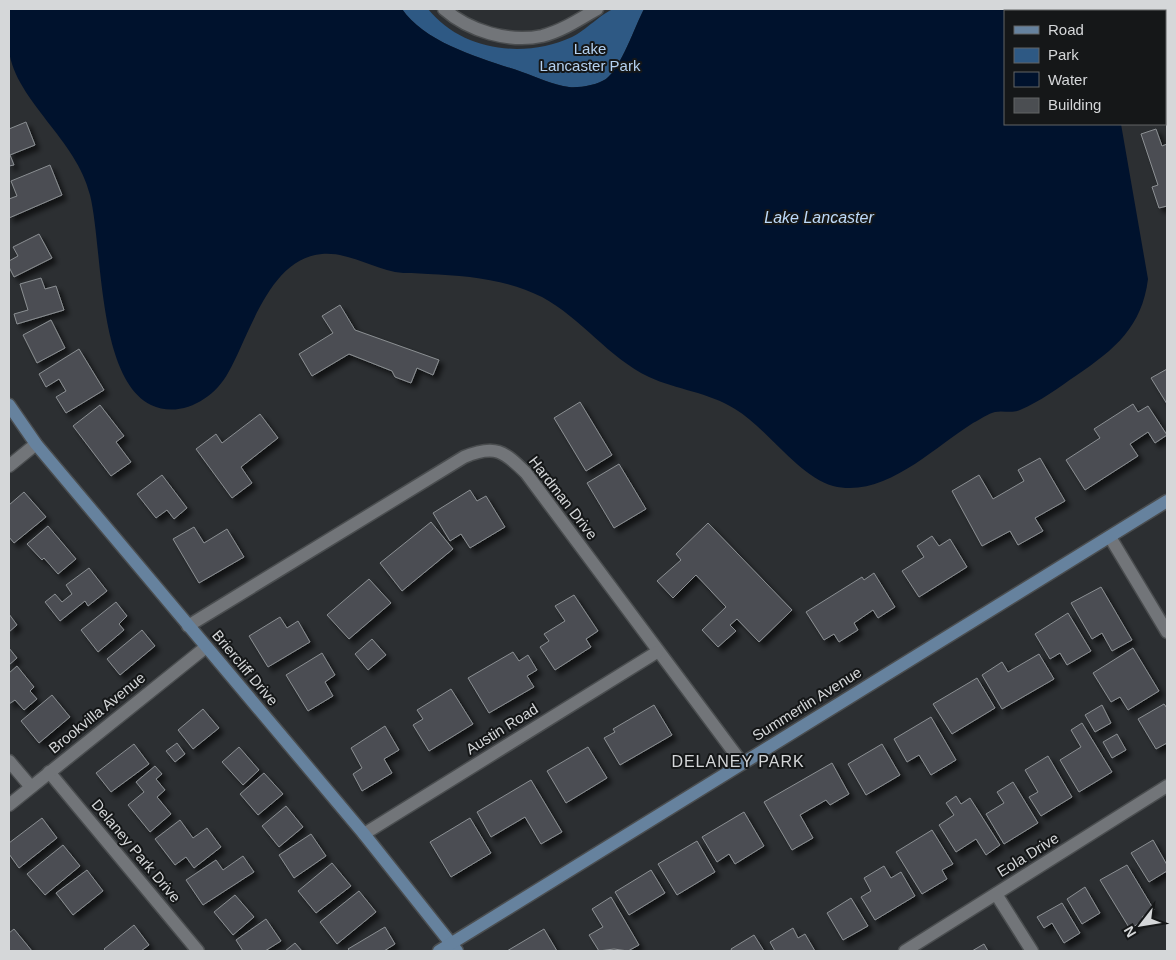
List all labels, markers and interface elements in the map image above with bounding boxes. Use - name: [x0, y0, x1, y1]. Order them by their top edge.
- legend: [1004, 10, 1166, 125]
- text: Road: [1048, 21, 1084, 38]
- park label: Lake Lancaster Park: [540, 40, 641, 74]
- text: Park: [1048, 46, 1079, 63]
- text: Water: [1048, 71, 1087, 88]
- text: Building: [1048, 96, 1101, 113]
- water label: Lake Lancaster: [764, 209, 874, 226]
- street label: Hardman Drive: [526, 453, 601, 543]
- street label: Briercliff Drive: [209, 627, 282, 709]
- street label: Summerlin Avenue: [749, 663, 865, 744]
- street label: Brookvilla Avenue: [45, 669, 148, 757]
- street label: Austin Road: [463, 700, 541, 757]
- district label: DELANEY PARK: [671, 753, 805, 770]
- street label: Delaney Park Drive: [88, 796, 184, 906]
- street label: Eola Drive: [994, 829, 1062, 880]
- north arrow: [1116, 900, 1166, 950]
- text: N: [1120, 923, 1139, 940]

